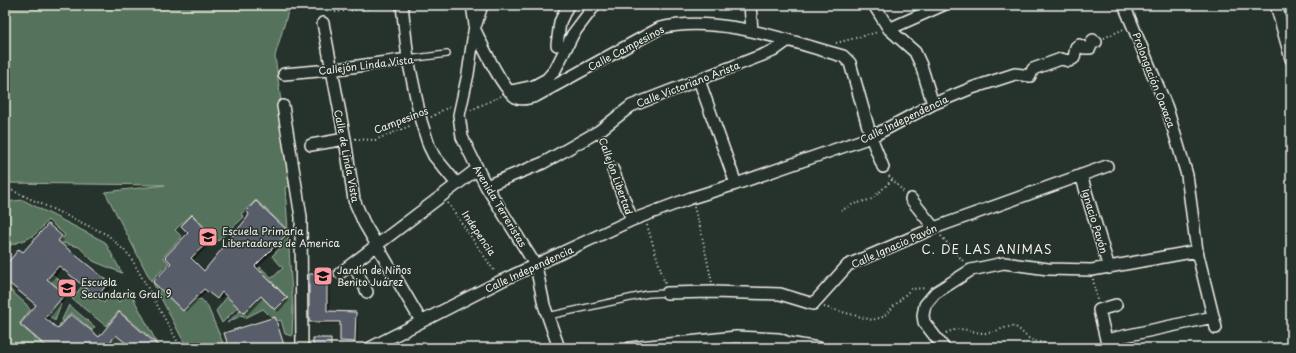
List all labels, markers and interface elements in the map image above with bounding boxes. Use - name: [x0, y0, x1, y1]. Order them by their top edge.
- street label: Calle Campesinos: [585, 21, 667, 74]
- street label: Prolongación Oaxaca: [1129, 30, 1180, 130]
- street label: Callejón Linda Vista: [318, 51, 415, 78]
- street label: Calle Victoriano Arista: [634, 57, 742, 110]
- street label: Calle Independencia: [857, 90, 951, 146]
- street label: Campesinos: [371, 102, 431, 137]
- street label: Calle de Linda Vista: [331, 108, 364, 204]
- street label: Callejón Libertad: [596, 135, 637, 217]
- street label: Avenida Terreristas: [470, 162, 531, 250]
- street label: Ignacio Pavón: [1079, 187, 1112, 255]
- street label: Indepencia: [459, 207, 501, 259]
- street label: Calle Ignacio Pavón: [849, 220, 939, 271]
- place label: Escuela Primaria Libertadores de America: [222, 223, 340, 250]
- school or university icon: Escuela Primaria Libertadores de America: [197, 226, 219, 248]
- district label: C. DE LAS ANIMAS: [922, 240, 1052, 258]
- street label: Calle Independencia: [482, 241, 576, 296]
- place label: Jardín de Niños Benito Juárez: [337, 262, 412, 289]
- school or university icon: Jardín de Niños Benito Juárez: [312, 265, 334, 287]
- place label: Escuela Secundaria Gral. 9: [81, 274, 172, 301]
- school or university icon: Escuela Secundaria Gral. 9: [56, 277, 78, 299]

